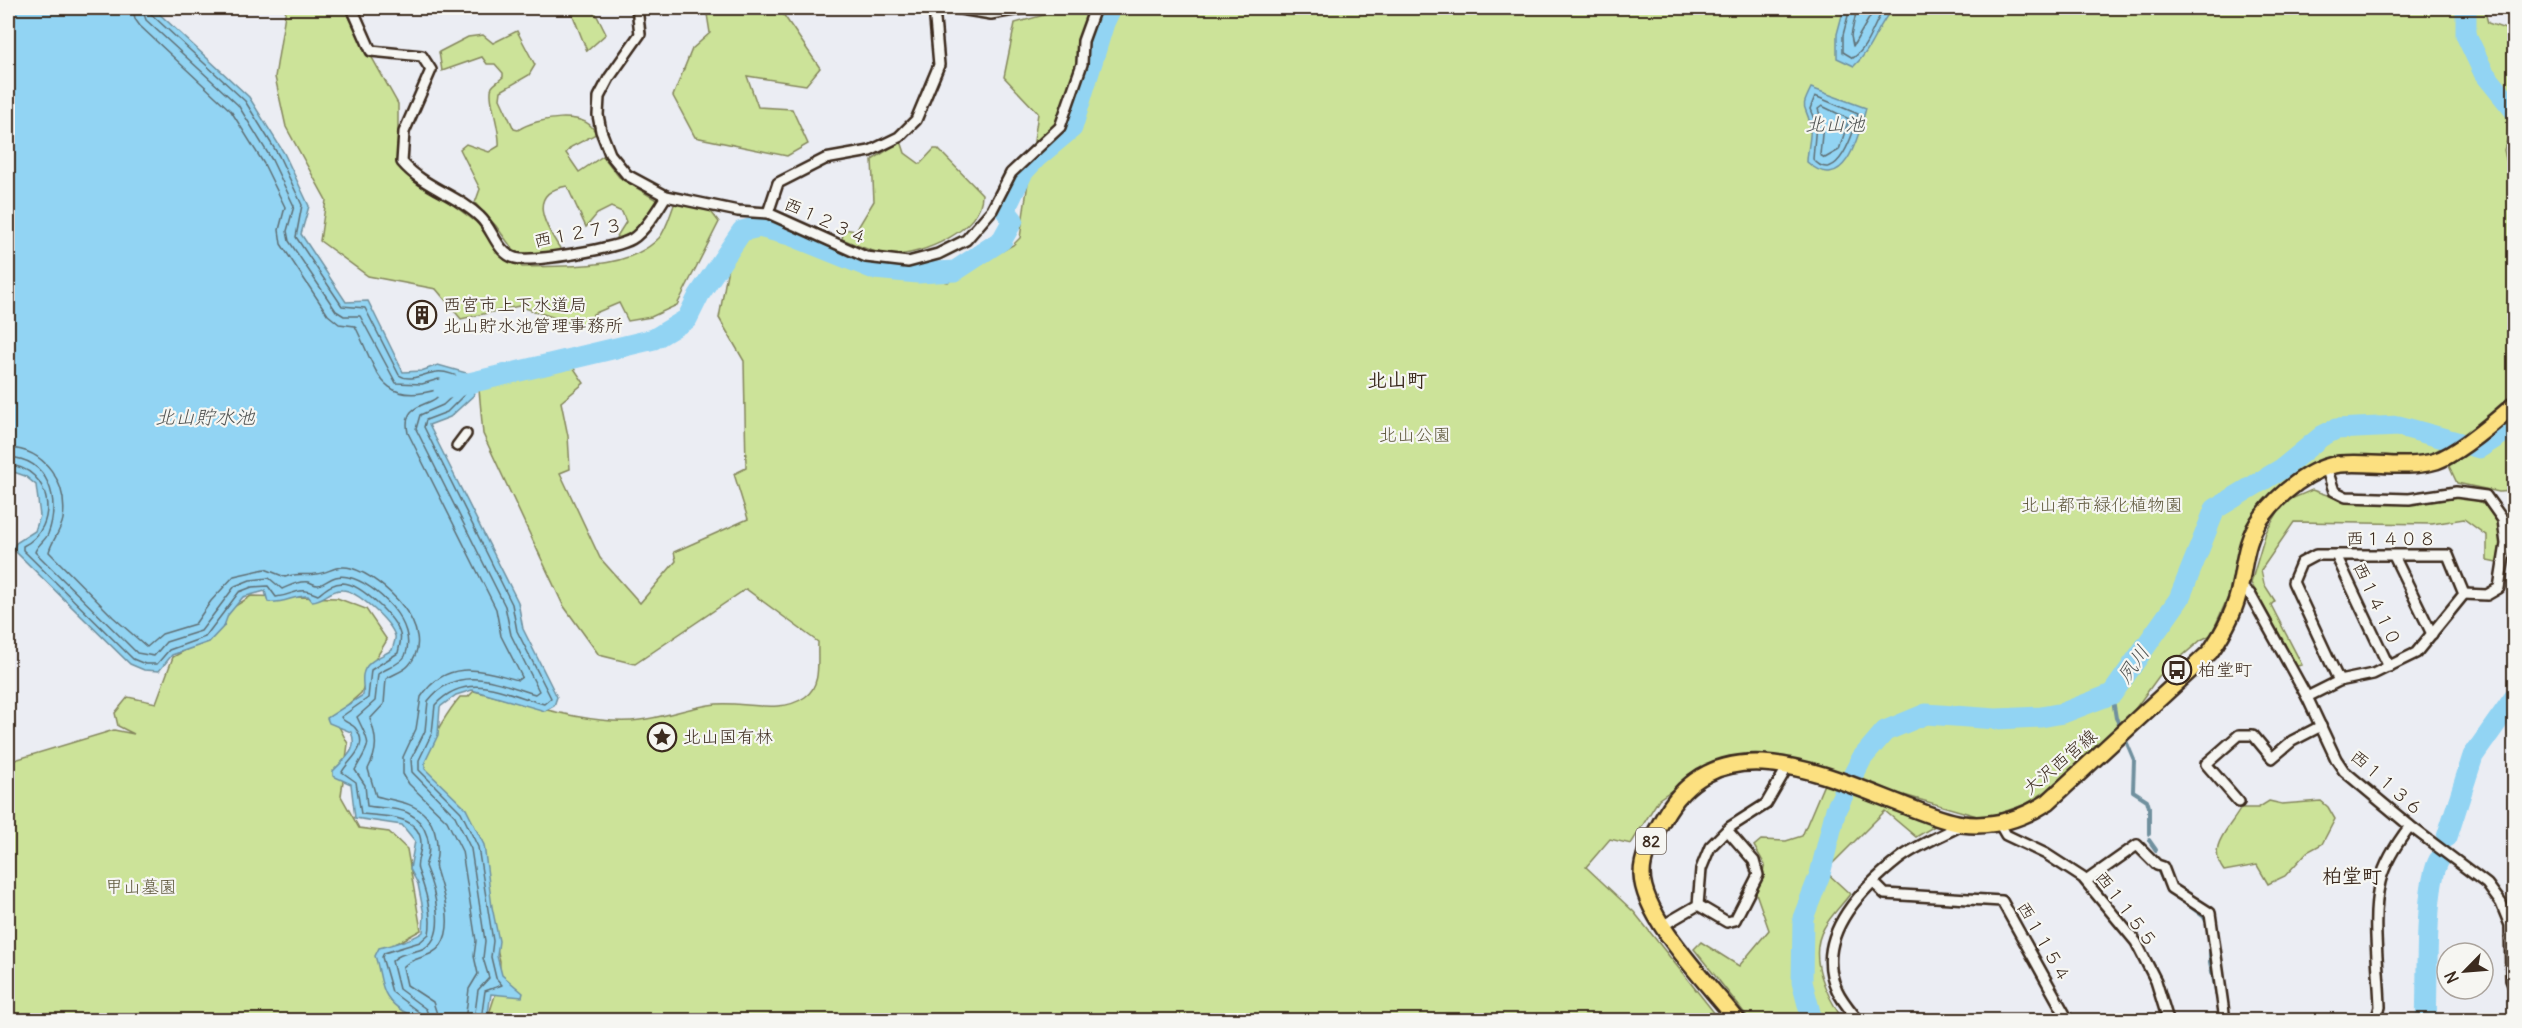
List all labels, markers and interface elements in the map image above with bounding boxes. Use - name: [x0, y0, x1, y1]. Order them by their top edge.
- water label: 北山池: [1805, 111, 1866, 136]
- street label: 西１２３４: [780, 192, 872, 249]
- street label: 西１２７３: [532, 213, 624, 252]
- place label: 西宮市上下水道局 北山貯水池管理事務所: [443, 293, 623, 337]
- building icon: 西宮市上下水道局 北山貯水池管理事務所: [406, 299, 438, 331]
- district label: 北山町: [1367, 367, 1427, 392]
- water label: 北山貯水池: [155, 404, 256, 429]
- park label: 北山公園: [1379, 423, 1451, 446]
- park label: 北山都市緑化植物園: [2021, 493, 2183, 516]
- street label: 西１４０８: [2346, 527, 2436, 550]
- street label: 西１４１０: [2348, 558, 2407, 649]
- water label: 夙川: [2111, 640, 2154, 687]
- bus stop icon: 柏堂町: [2161, 654, 2193, 686]
- place label: 柏堂町: [2198, 658, 2252, 681]
- place icon: 北山国有林: [646, 721, 678, 753]
- street label: 大沢西宮線: [2018, 724, 2102, 799]
- place label: 北山国有林: [683, 725, 773, 748]
- street label: 西１１３６: [2346, 744, 2429, 821]
- road number: 82: [1636, 828, 1666, 854]
- district label: 柏堂町: [2322, 863, 2382, 888]
- street label: 西１１５５: [2090, 866, 2163, 952]
- park label: 甲山墓園: [105, 875, 177, 898]
- street label: 西１１５４: [2012, 897, 2077, 986]
- north arrow: [2435, 941, 2495, 1001]
- text: N: [2440, 968, 2463, 987]

